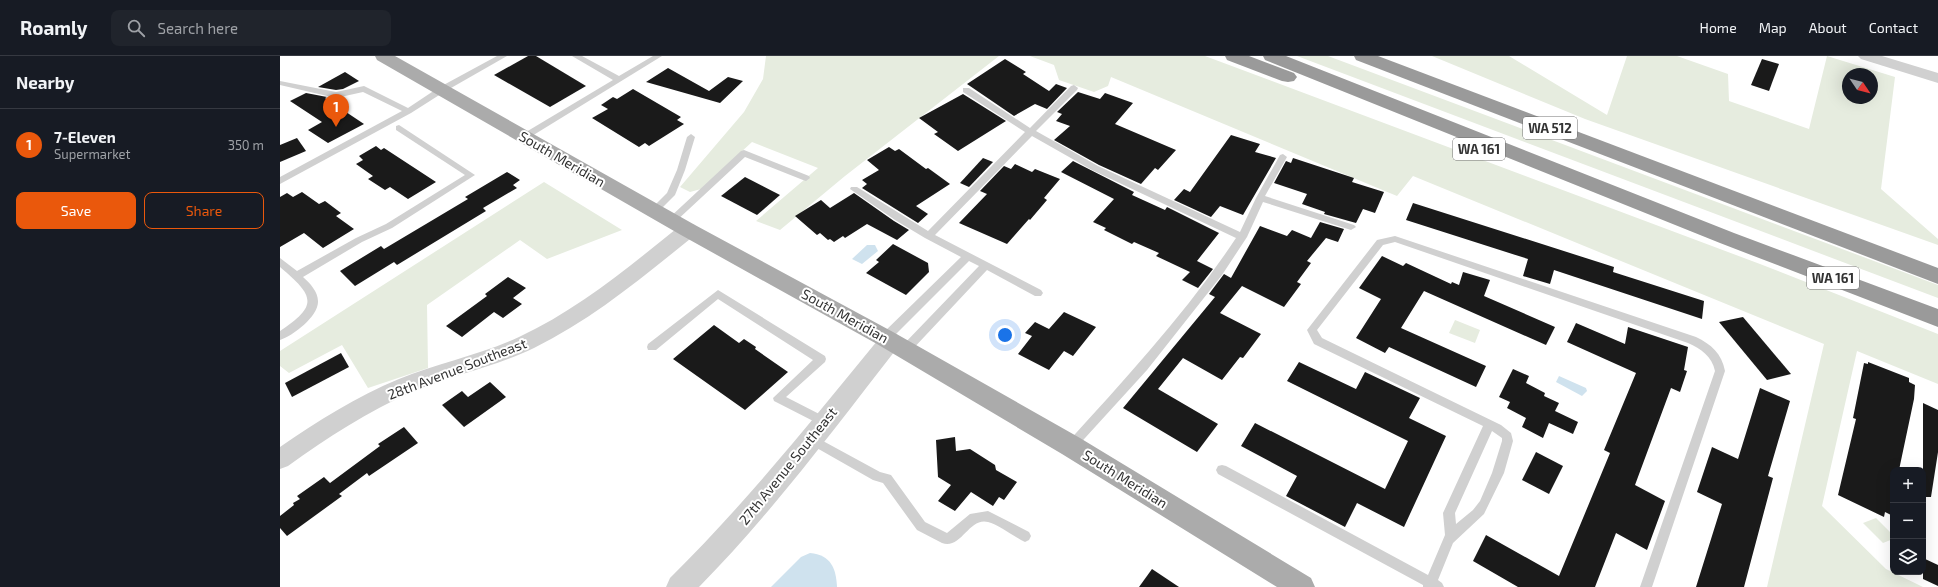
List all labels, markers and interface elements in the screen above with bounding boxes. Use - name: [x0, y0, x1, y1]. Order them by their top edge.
- search box: [111, 10, 391, 46]
- text: Roamly: [20, 16, 87, 39]
- icon: search: [125, 17, 147, 39]
- text: Search here: [157, 19, 238, 37]
- text: Home: [1700, 19, 1737, 36]
- text: Map: [1759, 19, 1787, 36]
- text: About: [1809, 19, 1847, 36]
- text: Contact: [1869, 19, 1918, 36]
- north arrow: [1842, 68, 1878, 104]
- text: Nearby: [16, 72, 74, 92]
- pin: 1: [323, 94, 349, 127]
- road number: WA 512: [1523, 117, 1577, 139]
- street label: South Meridian: [516, 127, 608, 190]
- text: 7-Eleven: [54, 128, 116, 146]
- text: 1: [26, 137, 32, 153]
- text: 350 m: [228, 137, 264, 153]
- road number: WA 161: [1453, 138, 1505, 160]
- text: Supermarket: [54, 146, 131, 162]
- button: Save: [16, 192, 136, 229]
- button: Share: [144, 192, 264, 229]
- road number: WA 161: [1807, 267, 1859, 289]
- street label: South Meridian: [799, 285, 892, 346]
- your location: [995, 325, 1015, 345]
- street label: 28th Avenue Southeast: [385, 334, 529, 403]
- street label: 27th Avenue Southeast: [735, 404, 840, 528]
- street label: South Meridian: [1080, 446, 1171, 511]
- map controls: [1890, 467, 1926, 575]
- button: +: [1890, 467, 1926, 503]
- button: −: [1890, 503, 1926, 539]
- button: layers: [1890, 539, 1926, 575]

